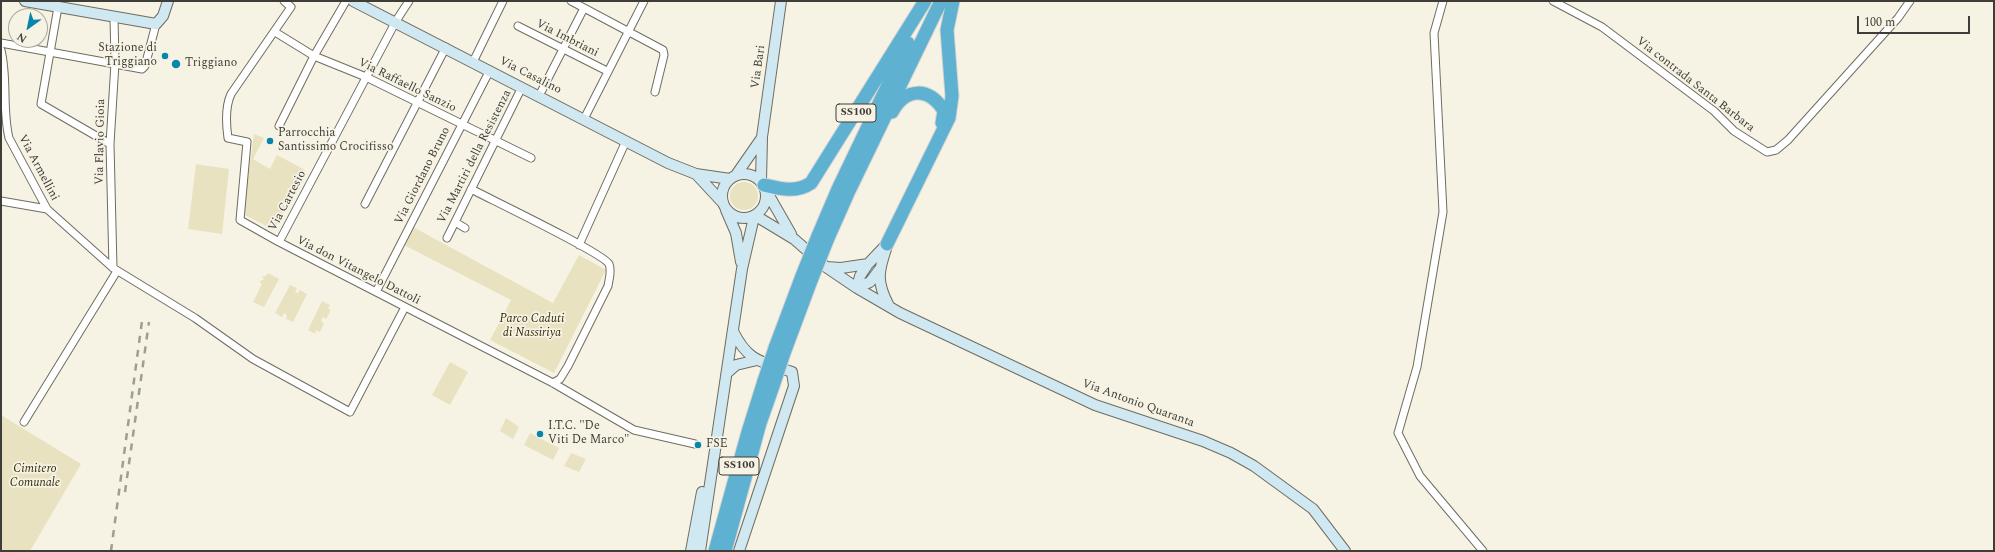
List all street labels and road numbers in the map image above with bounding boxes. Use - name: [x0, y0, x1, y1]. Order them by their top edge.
- street label: Via Imbriani: [533, 17, 601, 61]
- street label: Via contrada Santa Barbara: [1633, 34, 1757, 136]
- street label: Via Bari: [749, 44, 769, 90]
- street label: Via Casalino: [497, 54, 563, 98]
- street label: Via Raffaello Sanzio: [356, 56, 458, 116]
- street label: Via Martiri della Resistenza: [435, 88, 515, 226]
- street label: Via Flavio Gioia: [93, 99, 109, 185]
- road number: SS100: [836, 104, 876, 122]
- street label: Via Giordano Bruno: [392, 125, 454, 227]
- street label: Via Armellini: [15, 132, 61, 204]
- street label: Via Cartesio: [266, 168, 310, 234]
- street label: Via don Vitangelo Dattoli: [294, 233, 422, 309]
- street label: Via Antonio Quaranta: [1080, 377, 1196, 431]
- road number: SS100: [719, 457, 759, 475]

